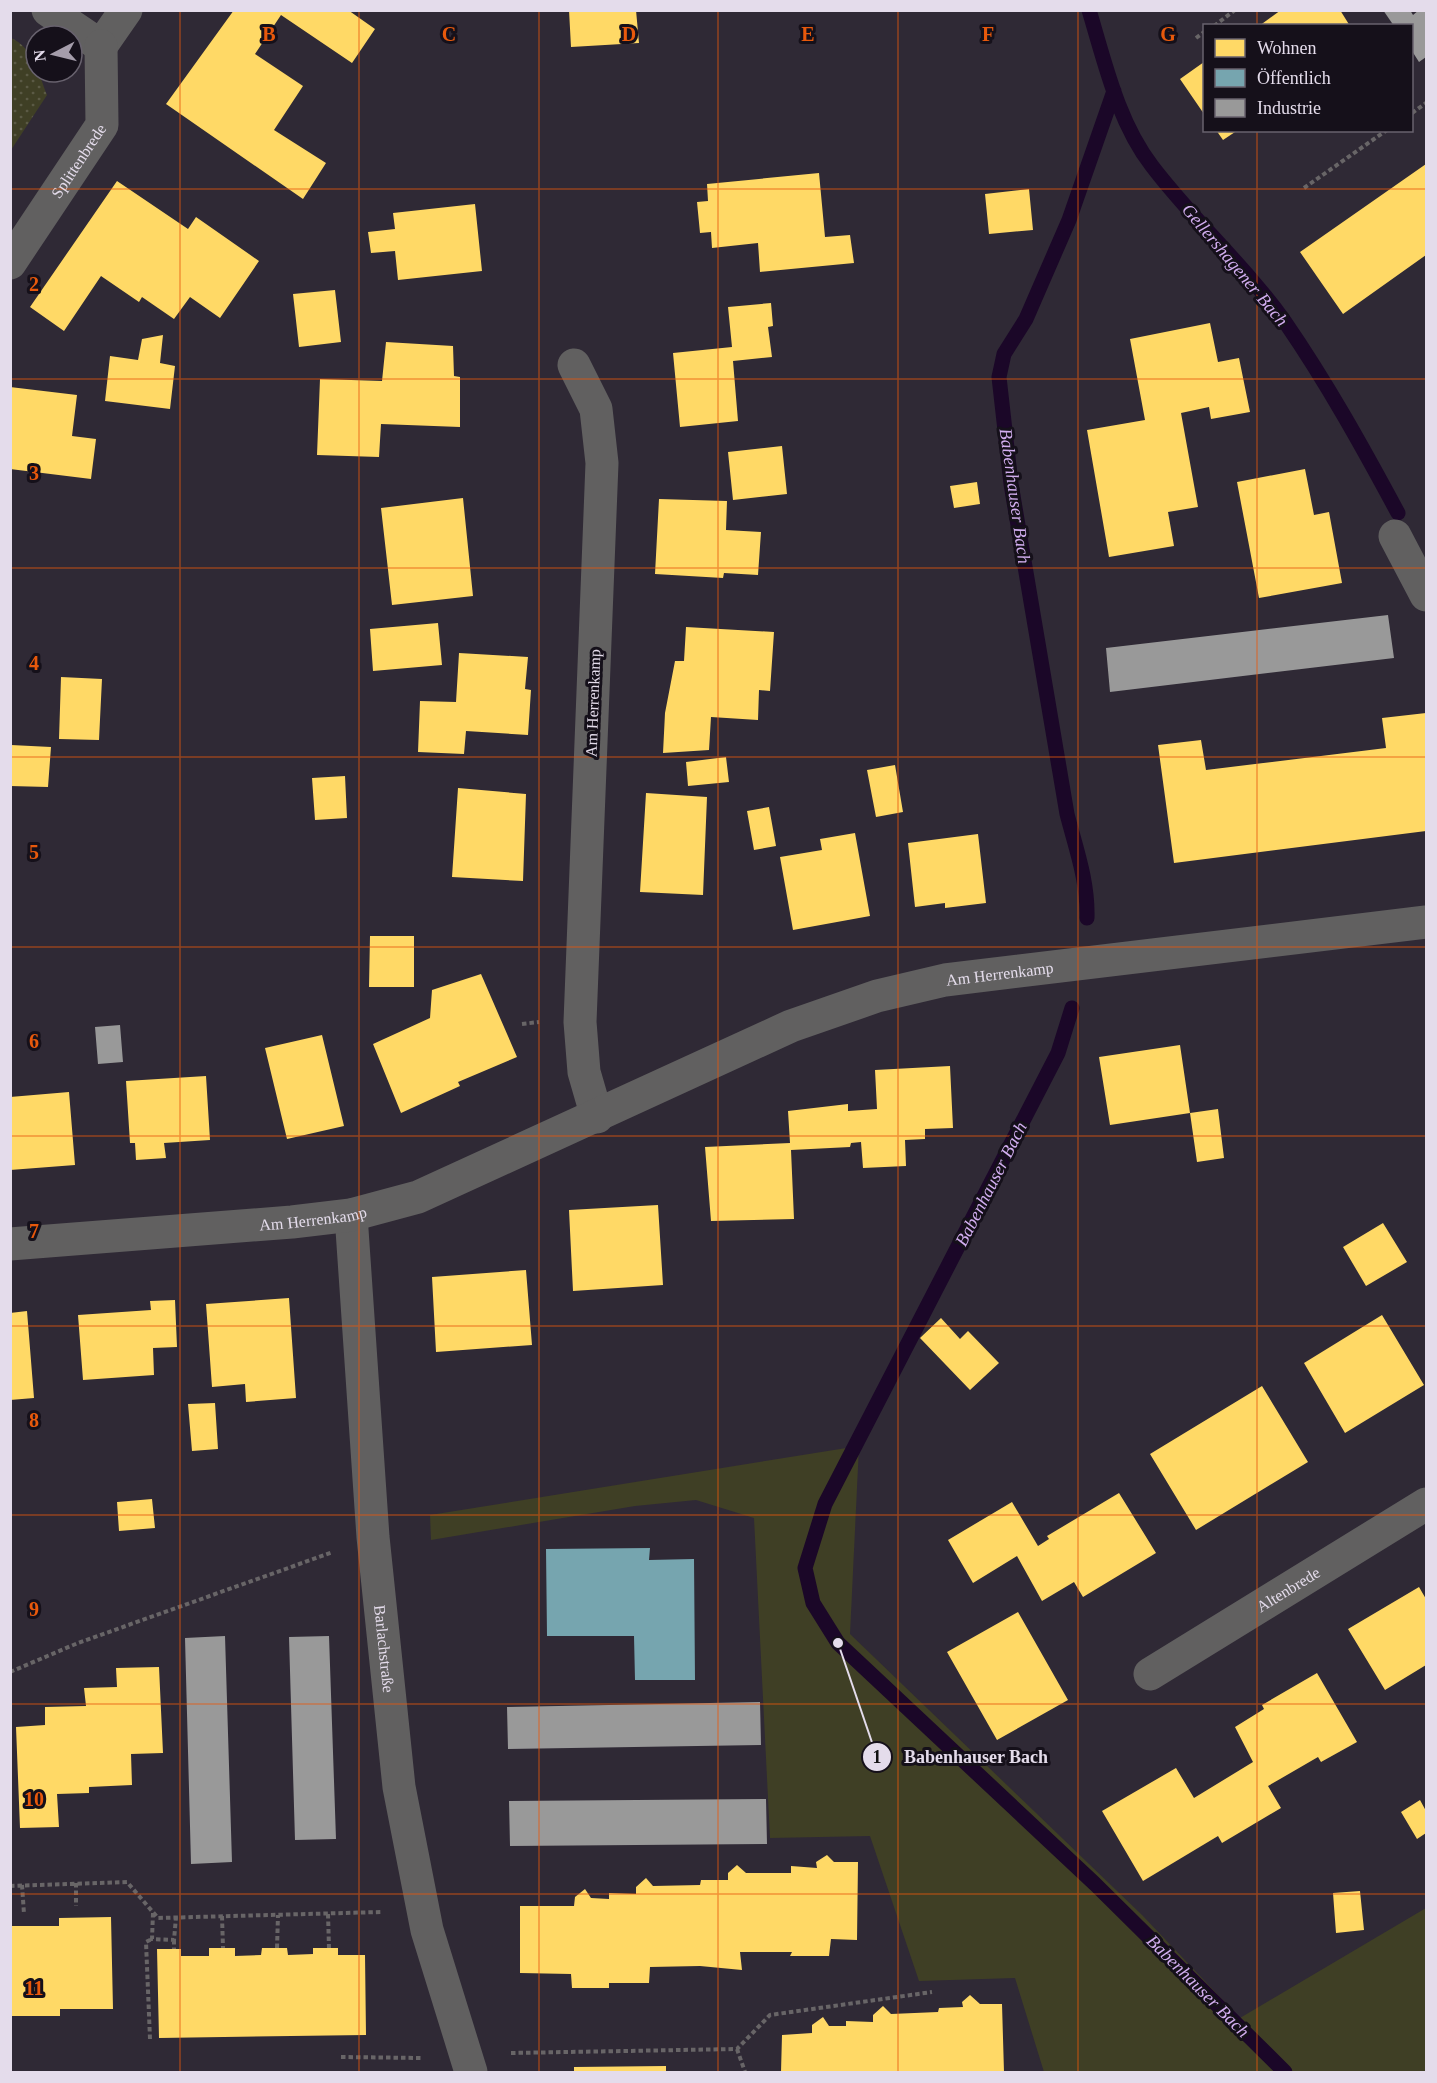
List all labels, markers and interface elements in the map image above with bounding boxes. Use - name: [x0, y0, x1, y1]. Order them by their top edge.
- text: B: [262, 23, 276, 45]
- text: C: [442, 23, 456, 45]
- text: D: [622, 23, 636, 45]
- text: E: [801, 23, 815, 45]
- text: F: [982, 23, 994, 45]
- text: G: [1160, 23, 1176, 45]
- north arrow: [24, 24, 84, 84]
- legend: [1203, 24, 1413, 132]
- text: Wohnen: [1257, 38, 1317, 58]
- text: N: [30, 49, 49, 63]
- text: Öffentlich: [1257, 68, 1331, 88]
- text: Industrie: [1257, 98, 1321, 118]
- street label: Splittenbrede: [47, 120, 109, 201]
- water label: Gellershagener Bach: [1178, 200, 1292, 330]
- text: 2: [29, 273, 39, 295]
- water label: Babenhauser Bach: [996, 427, 1034, 565]
- text: 3: [29, 462, 39, 484]
- street label: Am Herrenkamp: [583, 649, 604, 757]
- text: 4: [29, 652, 39, 674]
- text: 5: [29, 841, 39, 863]
- street label: Am Herrenkamp: [945, 959, 1054, 988]
- text: 6: [29, 1030, 39, 1052]
- water label: Babenhauser Bach: [951, 1119, 1031, 1249]
- street label: Am Herrenkamp: [259, 1203, 369, 1233]
- text: 7: [29, 1220, 39, 1242]
- text: 8: [29, 1409, 39, 1431]
- street label: Altenbrede: [1253, 1563, 1323, 1615]
- text: 9: [29, 1598, 39, 1620]
- street label: Barlachstraße: [372, 1604, 398, 1693]
- callout: Babenhauser Bach: [862, 1739, 1060, 1775]
- text: 1: [873, 1747, 882, 1767]
- text: Babenhauser Bach: [904, 1747, 1048, 1767]
- text: 10: [24, 1788, 44, 1810]
- water label: Babenhauser Bach: [1143, 1931, 1253, 2041]
- text: 11: [25, 1977, 43, 1999]

